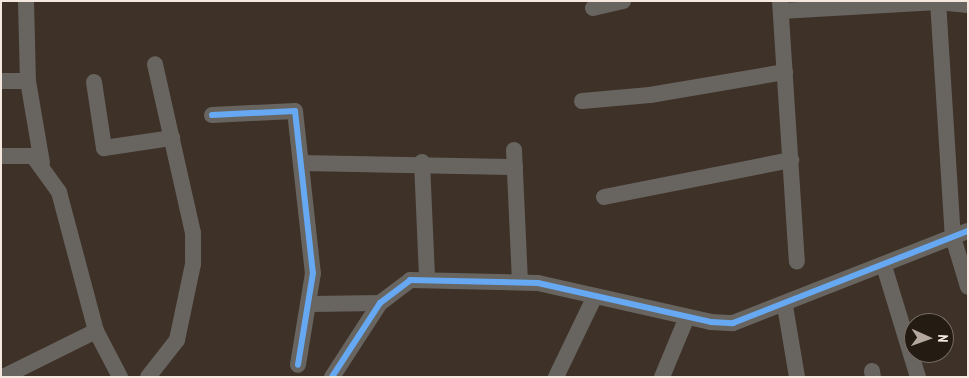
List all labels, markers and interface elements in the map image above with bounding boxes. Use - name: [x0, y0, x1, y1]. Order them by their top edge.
- north arrow: [904, 313, 954, 363]
- text: N: [934, 334, 952, 343]

